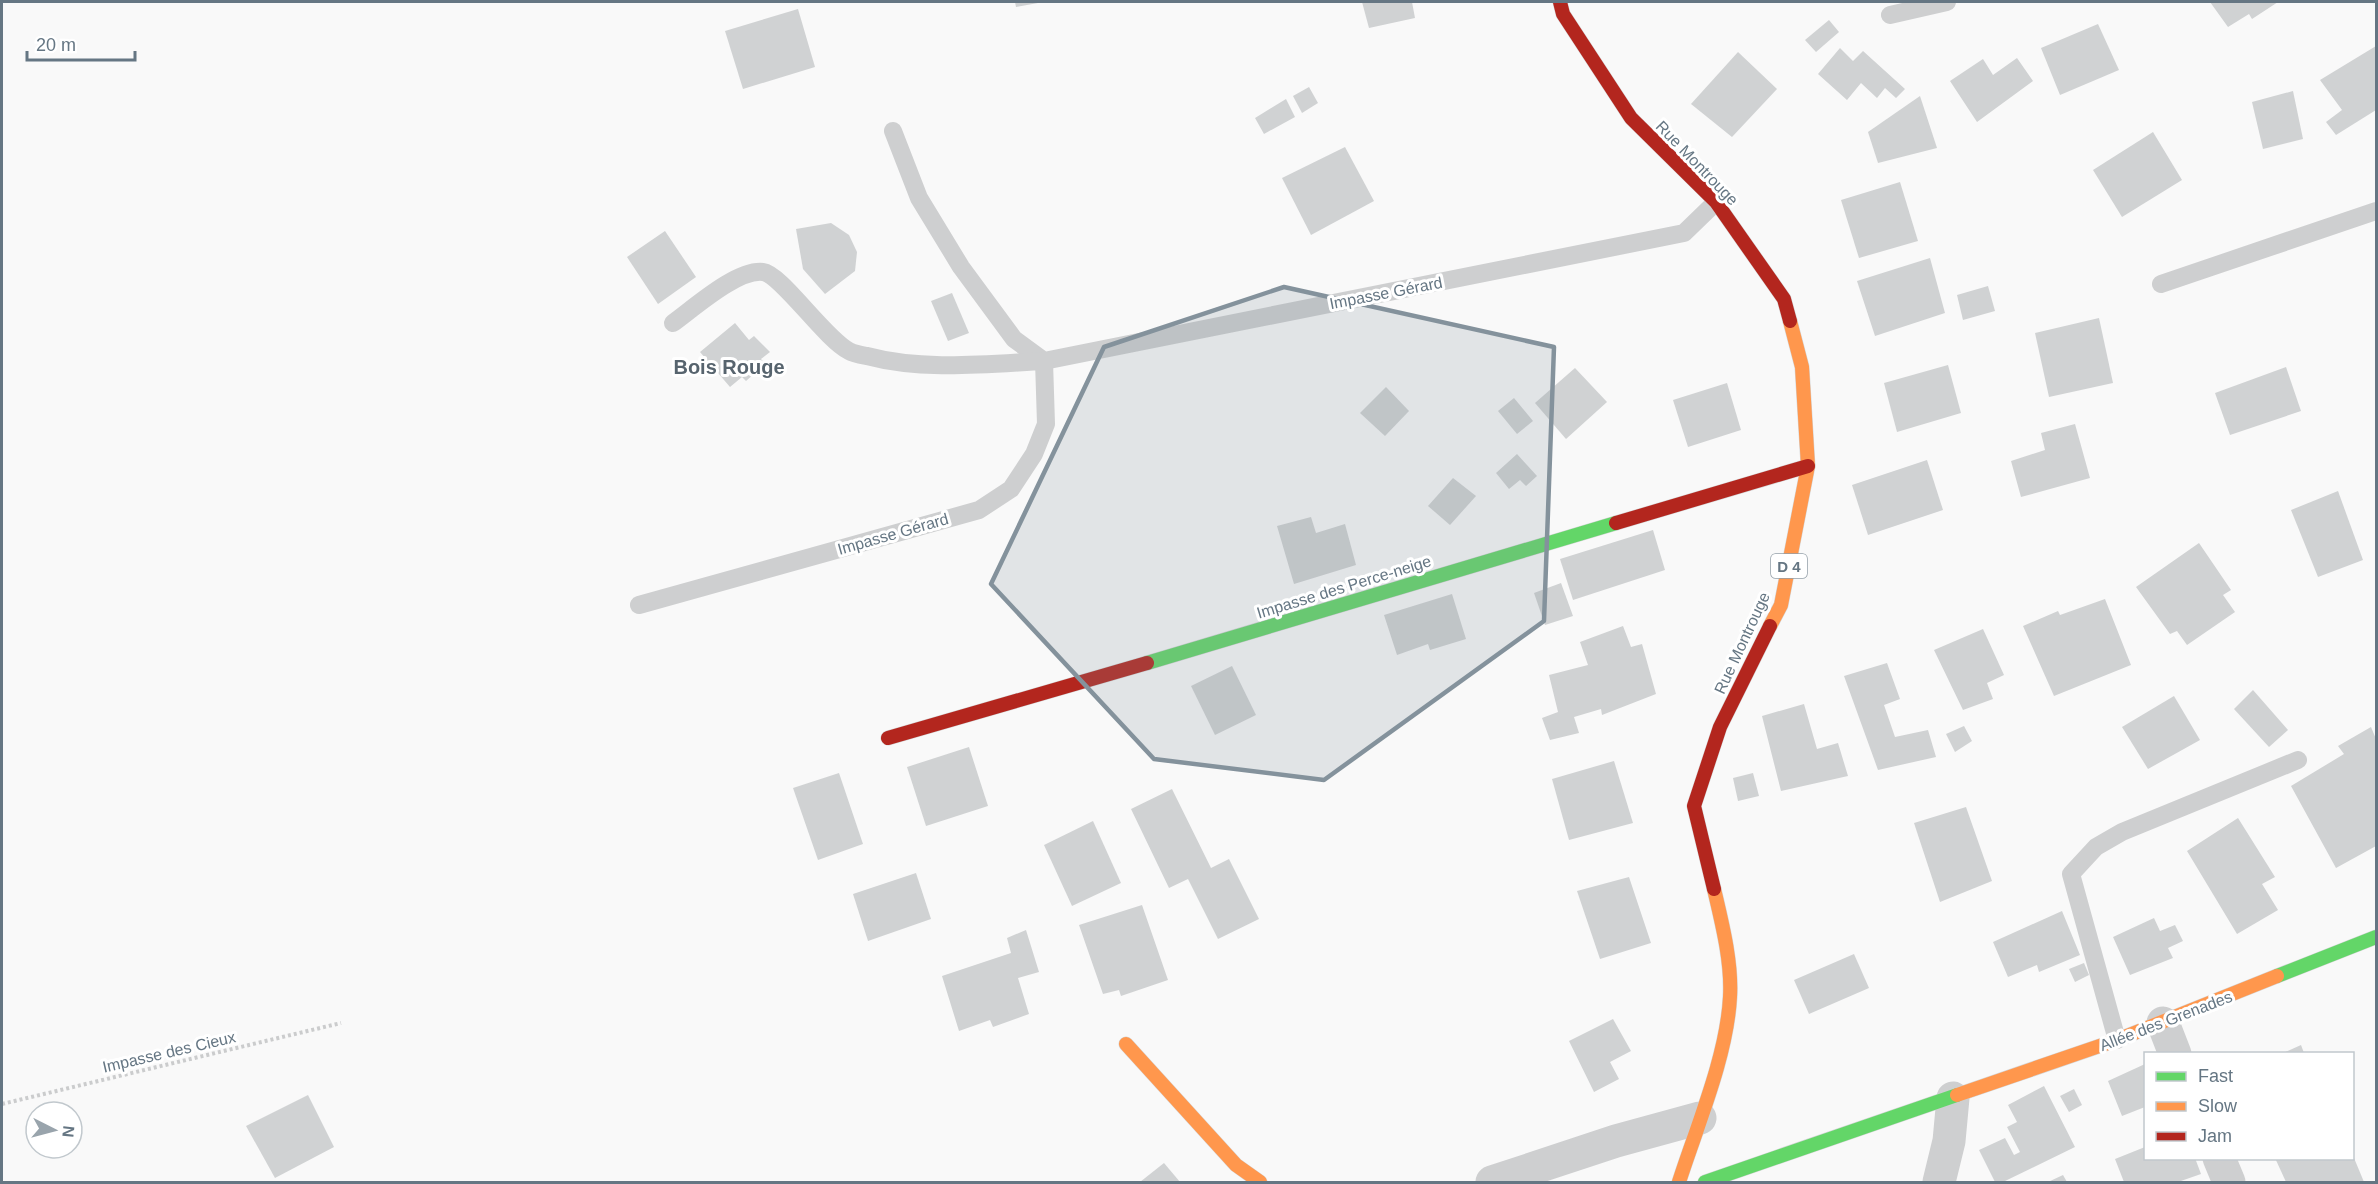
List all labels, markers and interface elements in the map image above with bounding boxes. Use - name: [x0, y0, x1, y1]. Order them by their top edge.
- scale bar: [27, 24, 135, 62]
- text: 20 m: [36, 35, 76, 55]
- street label: Rue Montrouge: [1653, 117, 1741, 209]
- street label: Impasse Gérard: [1328, 274, 1444, 312]
- district label: Bois Rouge: [673, 356, 785, 378]
- street label: Impasse Gérard: [836, 510, 950, 558]
- street label: Impasse des Perce-neige: [1255, 552, 1433, 622]
- road number: D 4: [1771, 554, 1807, 578]
- street label: Rue Montrouge: [1711, 589, 1773, 697]
- street label: Allée des Grenades: [2097, 988, 2235, 1054]
- street label: Impasse des Cieux: [101, 1028, 237, 1076]
- legend: [2144, 1052, 2354, 1160]
- text: Fast: [2198, 1066, 2233, 1086]
- text: Slow: [2198, 1096, 2238, 1116]
- north arrow: [24, 1100, 84, 1160]
- text: N: [59, 1125, 77, 1138]
- text: Jam: [2198, 1126, 2232, 1146]

